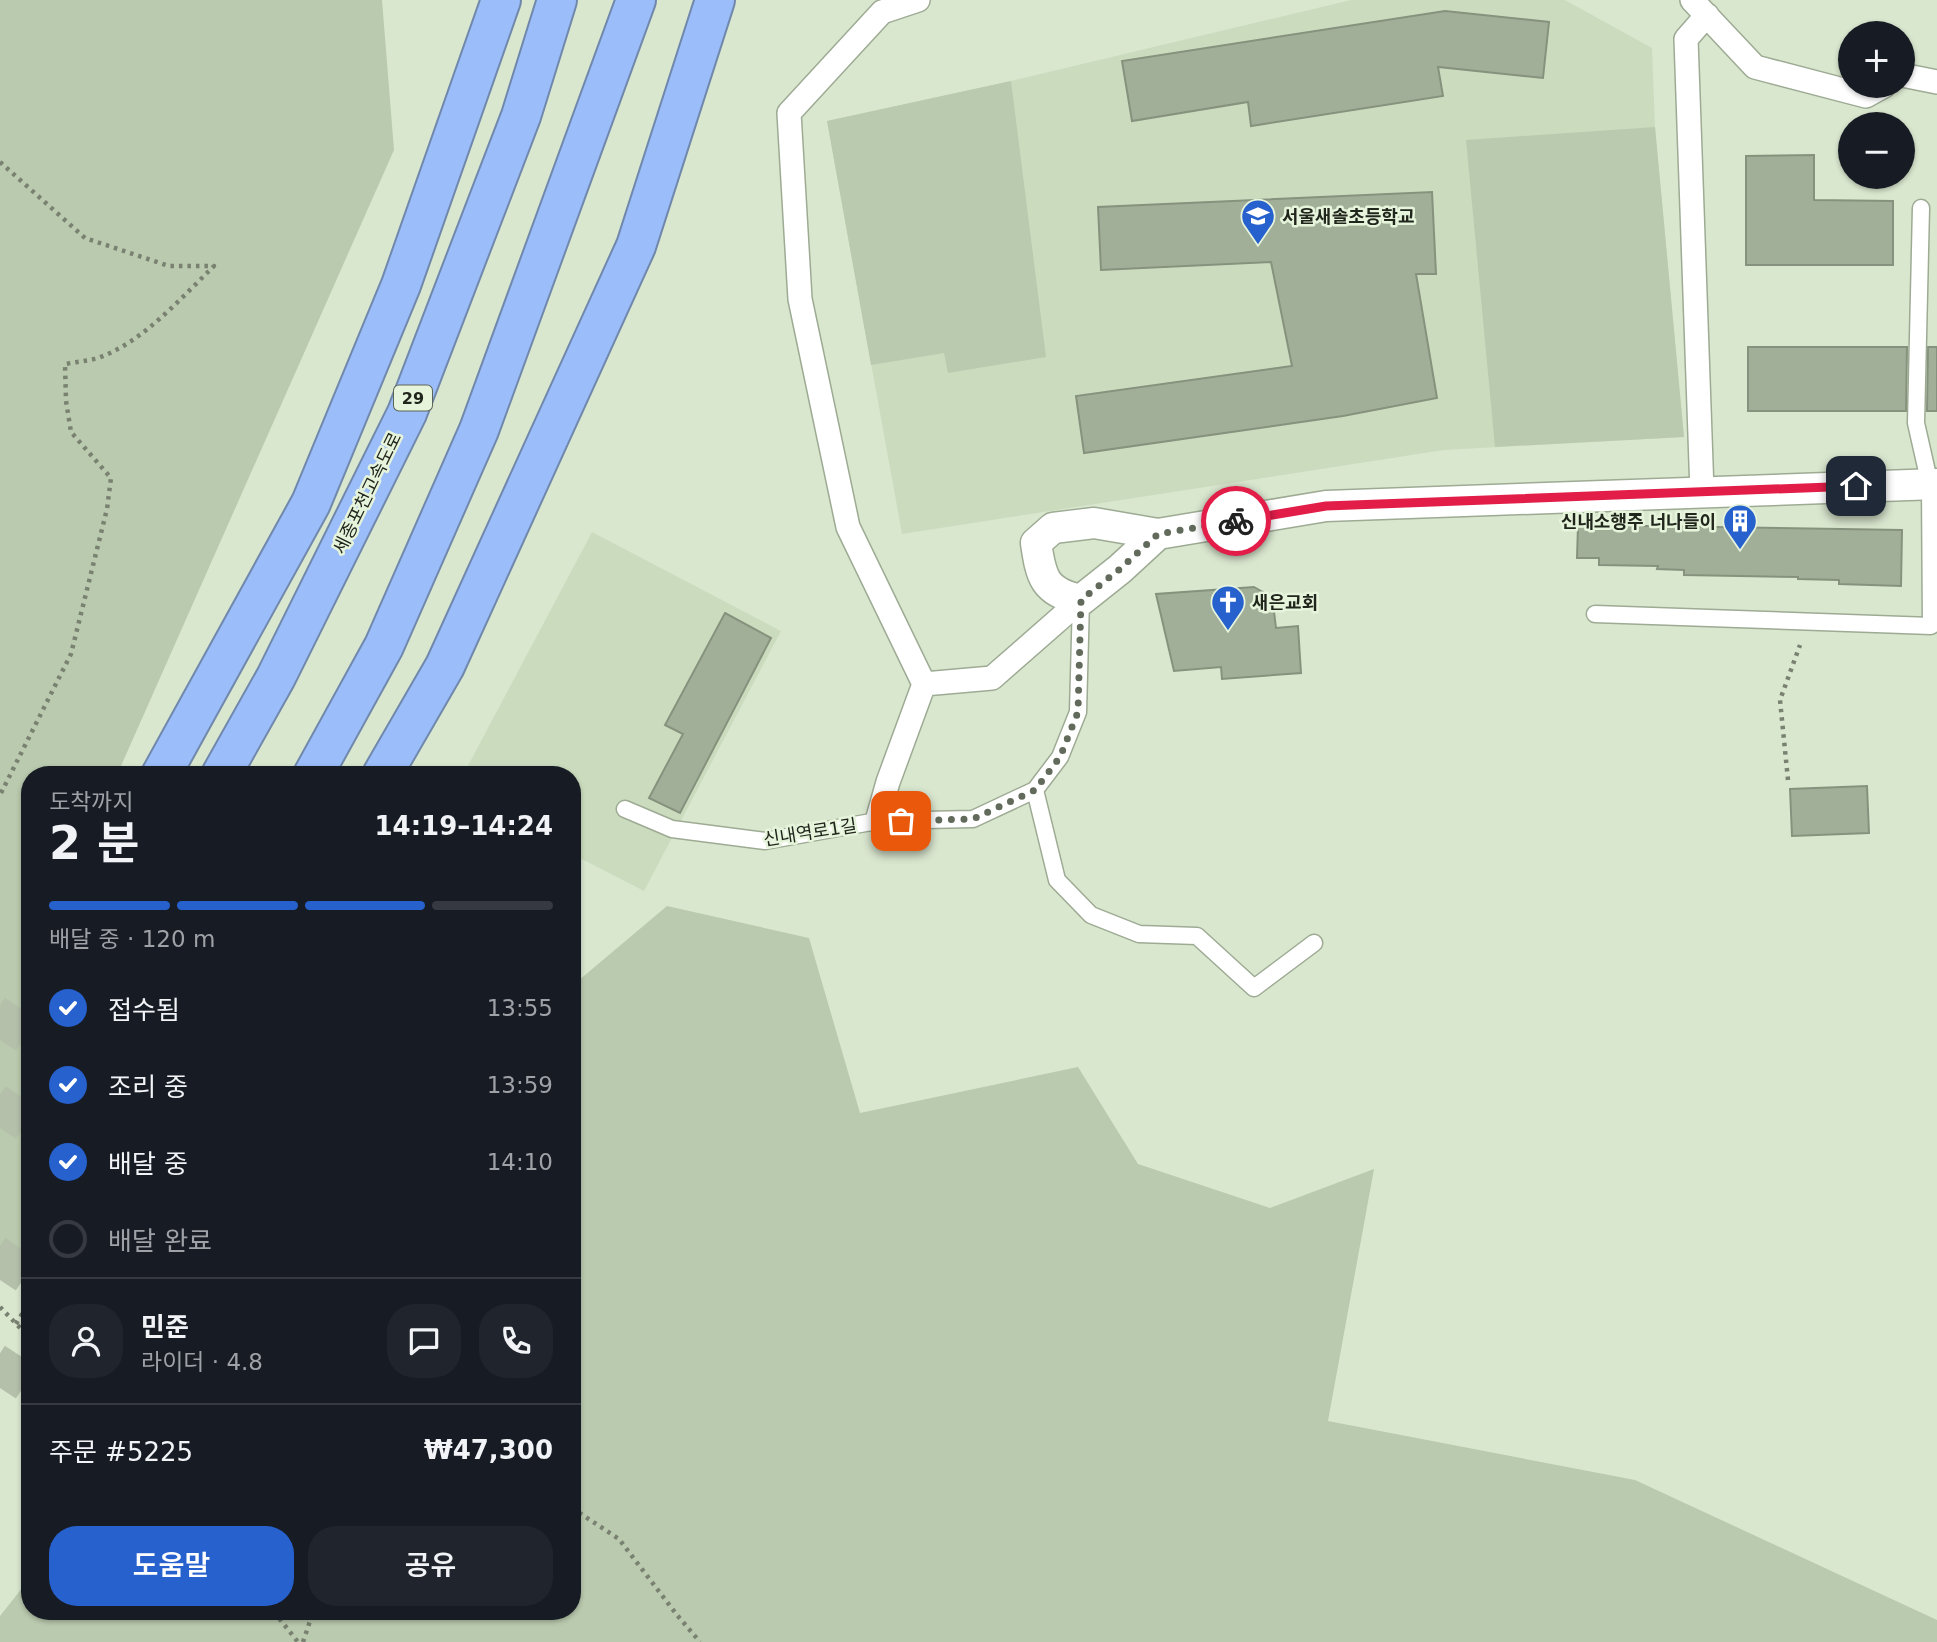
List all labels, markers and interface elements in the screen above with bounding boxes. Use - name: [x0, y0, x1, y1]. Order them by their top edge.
- map controls: [1838, 21, 1915, 189]
- button: +: [1838, 21, 1915, 98]
- button: −: [1838, 112, 1915, 189]
- school or university icon: 서울새솔초등학교: [1239, 197, 1277, 246]
- place label: 서울새솔초등학교: [1282, 206, 1414, 227]
- road number: 29: [394, 386, 432, 410]
- street label: 세종포천고속도로: [329, 429, 405, 557]
- pin: [1826, 456, 1886, 516]
- icon: home: [1837, 467, 1875, 505]
- courier: [1201, 486, 1271, 556]
- icon: bike: [1217, 502, 1255, 540]
- building icon: 신내소행주 너나들이: [1721, 502, 1759, 551]
- place label: 신내소행주 너나들이: [1561, 511, 1716, 532]
- church icon: 새은교회: [1209, 583, 1247, 632]
- place label: 새은교회: [1252, 592, 1318, 613]
- text: 도착까지: [49, 789, 134, 815]
- pin: [871, 791, 931, 851]
- icon: bag: [882, 802, 920, 840]
- text: 14:19–14:24: [374, 811, 553, 841]
- street label: 신내역로1길: [762, 814, 858, 850]
- text: 2 분: [49, 816, 139, 870]
- text: 배달 중 · 120 m: [49, 926, 215, 952]
- icon: check: [49, 989, 87, 1027]
- text: 접수됨: [108, 995, 180, 1025]
- text: 13:55: [487, 995, 553, 1021]
- icon: check: [49, 1066, 87, 1104]
- text: 조리 중: [108, 1072, 188, 1102]
- text: 13:59: [487, 1072, 553, 1098]
- icon: check: [49, 1143, 87, 1181]
- text: 배달 중: [108, 1149, 188, 1179]
- text: 14:10: [487, 1149, 553, 1175]
- text: 배달 완료: [108, 1226, 212, 1256]
- button: person: [49, 1304, 123, 1378]
- button: chat: [387, 1304, 461, 1378]
- button: phone: [479, 1304, 553, 1378]
- text: 민준: [141, 1312, 189, 1342]
- text: 라이더 · 4.8: [141, 1349, 263, 1375]
- text: ₩47,300: [424, 1435, 553, 1465]
- text: 주문 #5225: [49, 1437, 193, 1467]
- button: 도움말: [49, 1526, 294, 1606]
- button: 공유: [308, 1526, 553, 1606]

